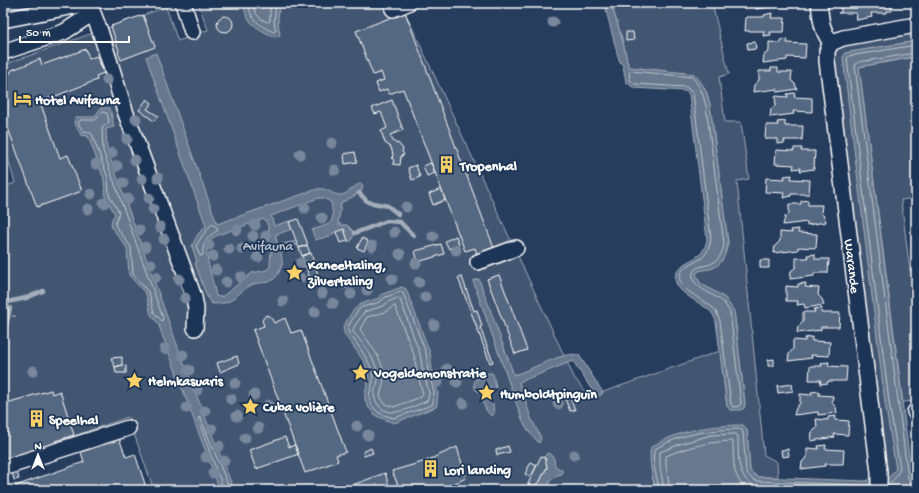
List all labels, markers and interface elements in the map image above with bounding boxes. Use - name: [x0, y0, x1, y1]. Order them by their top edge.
- scale bar: [20, 18, 129, 44]
- text: 50 m: [26, 27, 51, 41]
- hotel icon: Hotel Avifauna: [12, 89, 32, 109]
- place label: Hotel Avifauna: [35, 93, 121, 110]
- building icon: Tropenhal: [437, 155, 457, 175]
- place label: Tropenhal: [459, 159, 517, 176]
- street label: Warande: [839, 238, 862, 295]
- park label: Avifauna: [243, 239, 294, 256]
- place label: Kaneeltaling, zilvertaling: [307, 258, 386, 291]
- place icon: Kaneeltaling, zilvertaling: [285, 262, 305, 282]
- place icon: Vogeldemonstratie: [351, 362, 371, 382]
- place label: Vogeldemonstratie: [373, 366, 487, 383]
- place icon: Helmkasuaris: [125, 370, 145, 390]
- place label: Helmkasuaris: [148, 374, 224, 391]
- place icon: Humboldtpinguïn: [477, 383, 497, 403]
- place label: Humboldtpinguïn: [500, 387, 597, 404]
- place icon: Cuba volière: [240, 396, 260, 416]
- place label: Cuba volière: [262, 400, 335, 417]
- building icon: Speelhal: [26, 409, 46, 429]
- place label: Speelhal: [49, 413, 98, 430]
- north arrow: [18, 435, 58, 475]
- text: N: [34, 441, 42, 453]
- building icon: Lori landing: [421, 459, 441, 479]
- place label: Lori landing: [444, 463, 511, 480]

